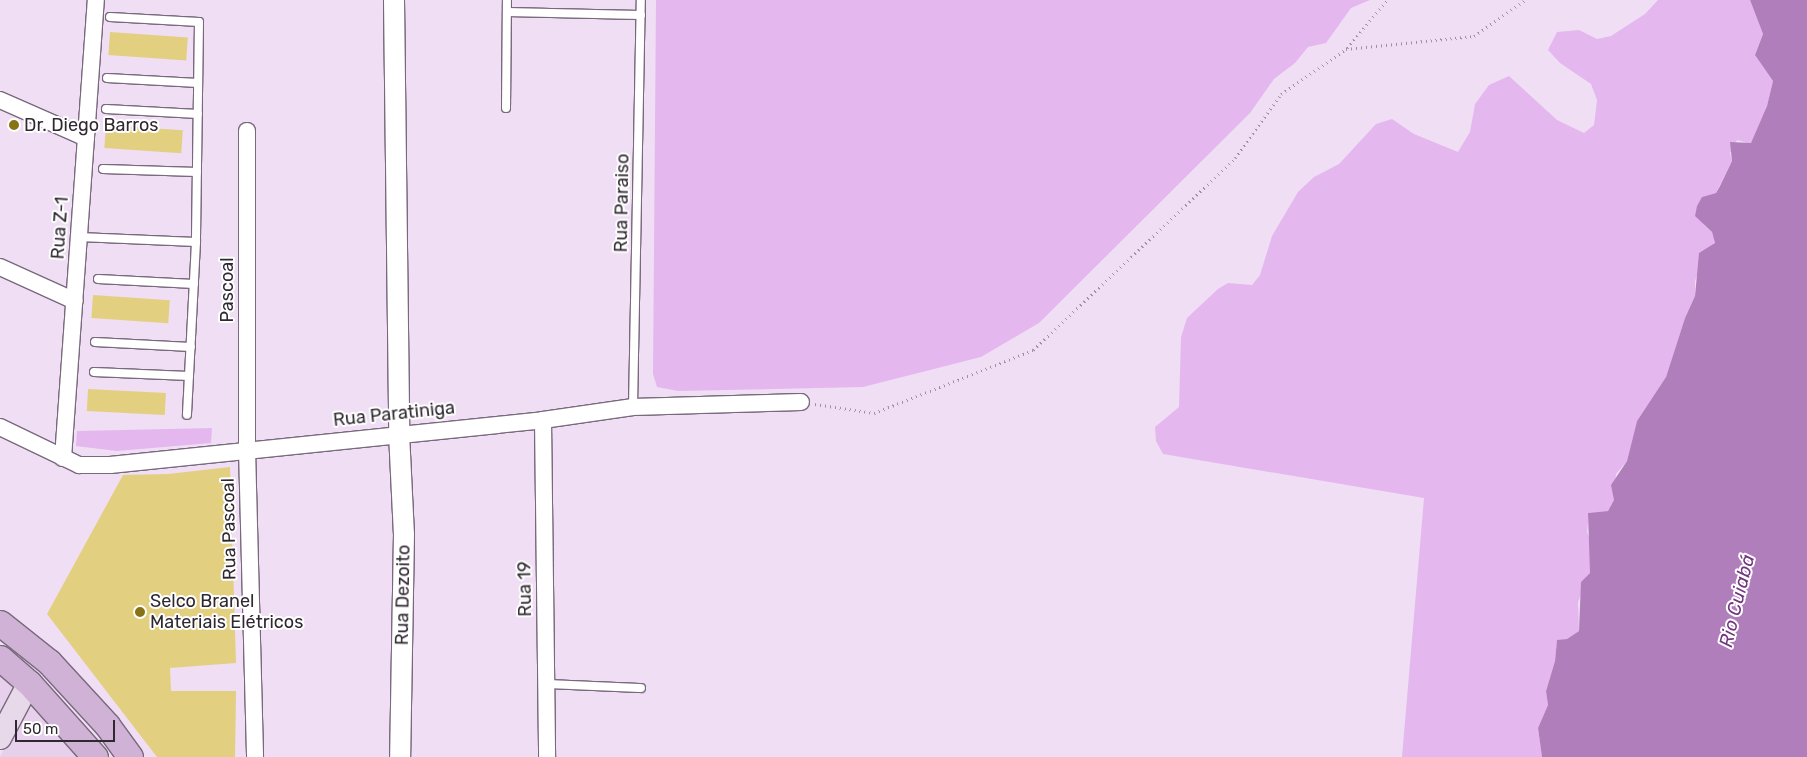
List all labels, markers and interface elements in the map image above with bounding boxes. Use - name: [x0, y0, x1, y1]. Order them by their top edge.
- place label: Dr. Diego Barros: [24, 114, 159, 136]
- marker: Dr. Diego Barros: [8, 119, 20, 131]
- street label: Rua Paraiso: [610, 153, 634, 253]
- street label: Rua Z-1: [47, 196, 73, 260]
- street label: Pascoal: [216, 257, 238, 323]
- street label: Rua Paratiniga: [332, 397, 456, 431]
- street label: Rua Pascoal: [217, 478, 241, 580]
- street label: Rua Dezoito: [391, 545, 415, 645]
- water label: Rio Cuiabá: [1714, 552, 1760, 650]
- street label: Rua 19: [514, 561, 536, 617]
- place label: Selco Branel Materiais Elétricos: [150, 591, 303, 634]
- marker: Selco Branel Materiais Elétricos: [134, 606, 146, 618]
- scale bar: [18, 710, 118, 742]
- text: 50 m: [23, 720, 58, 738]

